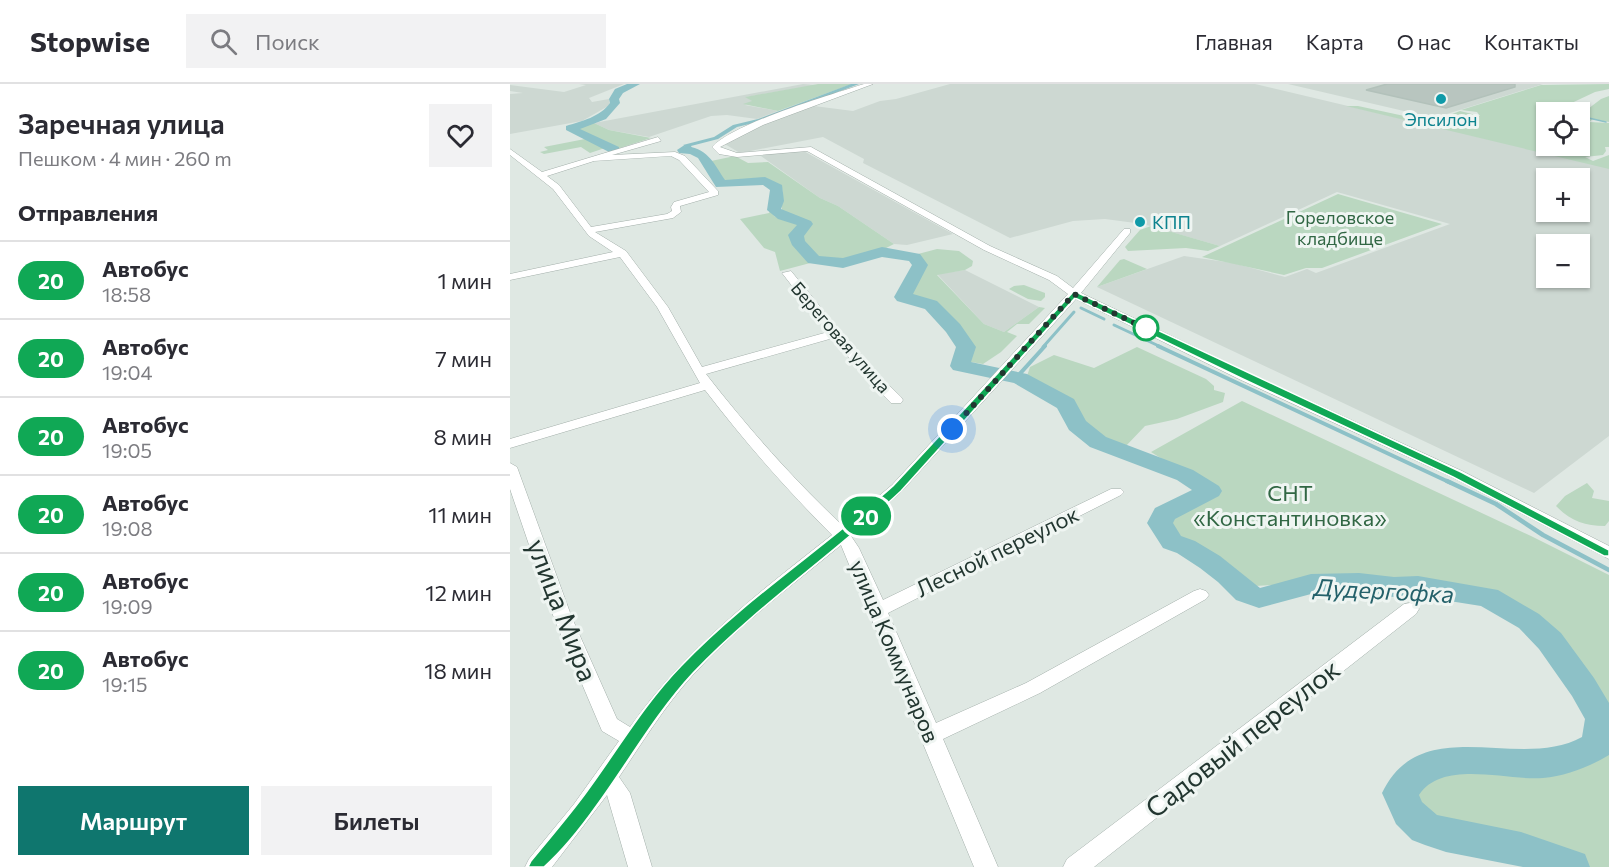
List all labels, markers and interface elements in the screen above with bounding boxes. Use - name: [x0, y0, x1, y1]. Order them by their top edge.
- search box: [186, 14, 606, 68]
- text: Stopwise: [30, 24, 150, 58]
- icon: search: [207, 25, 240, 58]
- text: Поиск: [255, 28, 320, 55]
- text: Главная: [1195, 29, 1273, 54]
- text: Карта: [1306, 29, 1364, 54]
- text: О нас: [1397, 29, 1451, 54]
- text: Контакты: [1484, 29, 1579, 54]
- marker: Эпсилон: [1434, 92, 1448, 106]
- map controls: [1536, 102, 1590, 288]
- button: locate: [1536, 102, 1590, 156]
- button: heart: [429, 104, 492, 167]
- text: Заречная улица: [18, 106, 225, 140]
- place label: Эпсилон: [1404, 108, 1478, 130]
- text: Пешком · 4 мин · 260 m: [18, 146, 232, 170]
- button: +: [1536, 168, 1590, 222]
- text: Отправления: [18, 199, 158, 226]
- park label: Гореловское кладбище: [1286, 206, 1394, 249]
- place label: КПП: [1152, 211, 1191, 233]
- marker: КПП: [1133, 215, 1147, 229]
- button: −: [1536, 234, 1590, 288]
- text: Автобус: [102, 255, 189, 282]
- text: 1 мин: [438, 267, 492, 294]
- text: 20: [38, 268, 64, 293]
- street label: Береговая улица: [787, 277, 895, 397]
- text: 18:58: [102, 282, 151, 306]
- unlabelled marker: [1133, 315, 1159, 341]
- text: Автобус: [102, 333, 189, 360]
- text: 7 мин: [435, 345, 492, 372]
- text: 20: [38, 346, 64, 371]
- text: 19:04: [102, 360, 152, 384]
- text: Автобус: [102, 411, 189, 438]
- your location: [937, 414, 967, 444]
- text: 8 мин: [434, 423, 492, 450]
- text: 20: [38, 424, 64, 449]
- text: 19:05: [102, 438, 152, 462]
- park label: СНТ «Константиновка»: [1193, 479, 1387, 531]
- text: Автобус: [102, 489, 189, 516]
- line badge: 20: [839, 496, 893, 536]
- street label: Лесной переулок: [911, 500, 1083, 602]
- text: 11 мин: [428, 501, 492, 528]
- text: 20: [38, 502, 64, 527]
- text: 20: [853, 504, 879, 529]
- text: 19:08: [102, 516, 153, 540]
- street label: улица Мира: [521, 534, 605, 686]
- street label: улица Коммунаров: [844, 556, 946, 746]
- text: Автобус: [102, 567, 189, 594]
- water label: Дудергофка: [1311, 572, 1455, 608]
- text: 12 мин: [425, 579, 492, 606]
- text: 20: [38, 580, 64, 605]
- text: 19:09: [102, 594, 153, 618]
- text: Автобус: [102, 645, 189, 672]
- street label: Садовый переулок: [1138, 652, 1346, 824]
- text: 18 мин: [424, 657, 492, 684]
- text: 20: [38, 658, 64, 683]
- text: 19:15: [102, 672, 147, 696]
- button: Маршрут: [18, 786, 249, 855]
- button: Билеты: [261, 786, 492, 855]

